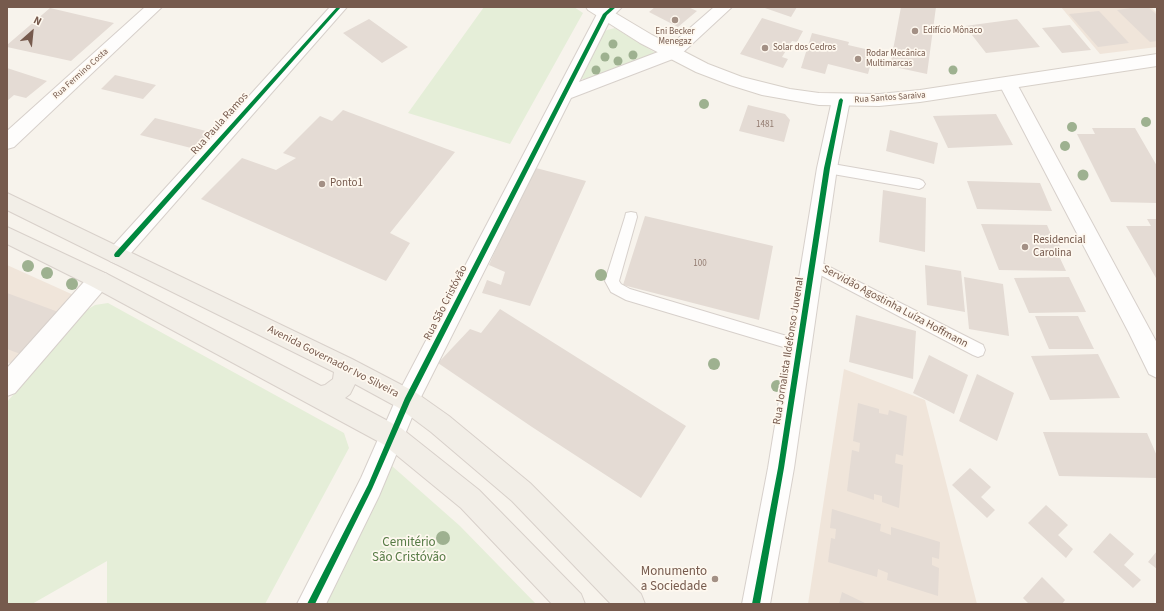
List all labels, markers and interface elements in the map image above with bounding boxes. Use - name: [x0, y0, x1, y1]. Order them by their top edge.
- north arrow: [12, 12, 52, 52]
- text: N: [31, 13, 44, 29]
- marker: Eni Becker Menegaz: [670, 15, 680, 25]
- marker: Edifício Mônaco: [910, 26, 920, 36]
- place label: Edifício Mônaco: [923, 26, 982, 36]
- place label: Eni Becker Menegaz: [655, 27, 695, 48]
- marker: Solar dos Cedros: [760, 43, 770, 53]
- place label: Solar dos Cedros: [773, 43, 836, 53]
- street label: Rua Fermino Costa: [51, 46, 111, 102]
- place label: Rodar Mecânica Multimarcas: [866, 49, 926, 70]
- marker: Rodar Mecânica Multimarcas: [853, 54, 863, 64]
- street label: Rua Paula Ramos: [189, 90, 251, 158]
- street label: Rua Santos Saraiva: [854, 90, 926, 106]
- house number: 1481: [756, 120, 774, 130]
- place label: Ponto1: [330, 177, 363, 191]
- marker: Ponto1: [317, 179, 327, 189]
- place label: Residencial Carolina: [1033, 234, 1086, 260]
- marker: Residencial Carolina: [1020, 242, 1030, 252]
- house number: 100: [693, 259, 707, 269]
- street label: Rua São Cristóvão: [421, 263, 471, 343]
- street label: Servidão Agostinha Luíza Hoffmann: [820, 263, 970, 351]
- street label: Rua Jornalista Ildefonso Juvenal: [771, 276, 807, 426]
- street label: Avenida Governador Ivo Silveira: [265, 323, 401, 401]
- park label: Cemitério São Cristóvão: [372, 535, 446, 566]
- place label: Monumento a Sociedade: [641, 564, 707, 595]
- marker: Monumento a Sociedade: [710, 574, 720, 584]

